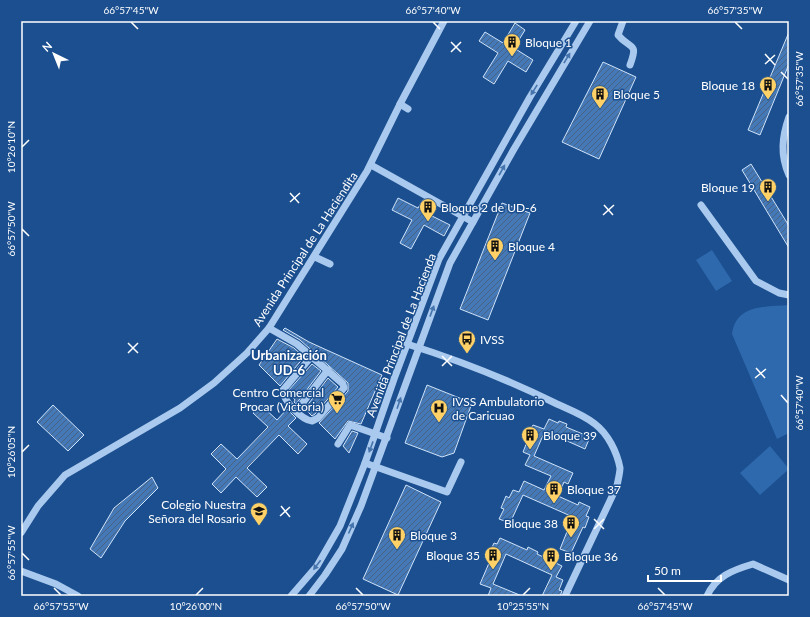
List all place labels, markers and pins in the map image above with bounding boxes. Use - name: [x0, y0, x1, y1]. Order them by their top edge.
- building icon: Bloque 1: [502, 32, 522, 57]
- place label: Bloque 1: [525, 35, 572, 50]
- building icon: Bloque 18: [758, 75, 778, 100]
- place label: Bloque 18: [701, 78, 755, 93]
- building icon: Bloque 5: [590, 84, 610, 109]
- place label: Bloque 5: [613, 87, 660, 102]
- building icon: Bloque 19: [758, 177, 778, 202]
- place label: Bloque 19: [701, 180, 755, 195]
- building icon: Bloque 2 de UD-6: [418, 197, 438, 222]
- place label: Bloque 2 de UD-6: [441, 200, 537, 215]
- building icon: Bloque 4: [485, 236, 505, 261]
- place label: Bloque 4: [508, 239, 555, 254]
- bus stop icon: IVSS: [457, 329, 477, 354]
- place label: IVSS: [480, 332, 504, 347]
- place label: Centro Comercial Procar (Victoria): [232, 385, 324, 414]
- supermarket icon: Centro Comercial Procar (Victoria): [327, 389, 347, 414]
- place label: IVSS Ambulatorio de Caricuao: [452, 394, 544, 423]
- hospital icon: IVSS Ambulatorio de Caricuao: [429, 398, 449, 423]
- building icon: Bloque 39: [520, 425, 540, 450]
- place label: Bloque 39: [543, 428, 597, 443]
- building icon: Bloque 37: [544, 479, 564, 504]
- place label: Bloque 37: [567, 482, 621, 497]
- place label: Colegio Nuestra Señora del Rosario: [148, 497, 246, 526]
- school or university icon: Colegio Nuestra Señora del Rosario: [249, 501, 269, 526]
- building icon: Bloque 38: [561, 513, 581, 538]
- place label: Bloque 38: [504, 516, 558, 531]
- building icon: Bloque 3: [387, 525, 407, 550]
- place label: Bloque 3: [410, 528, 457, 543]
- building icon: Bloque 35: [483, 545, 503, 570]
- building icon: Bloque 36: [541, 546, 561, 571]
- place label: Bloque 35: [426, 548, 480, 563]
- place label: Bloque 36: [564, 549, 618, 564]

